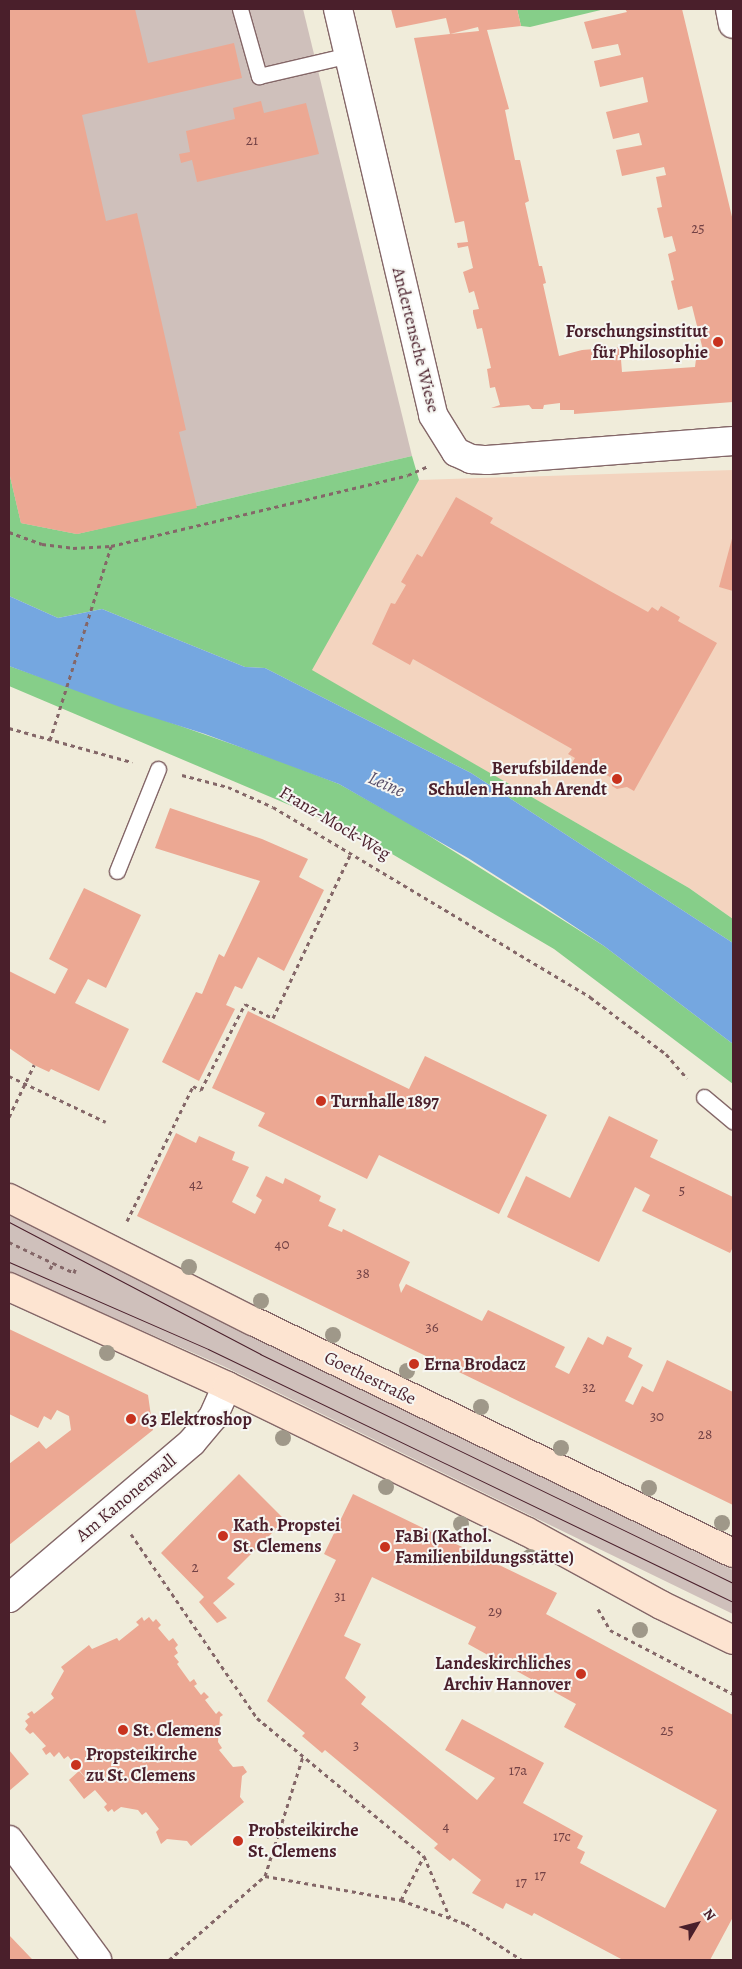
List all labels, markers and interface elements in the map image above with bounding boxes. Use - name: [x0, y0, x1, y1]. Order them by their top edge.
- house number: 21: [246, 132, 258, 150]
- house number: 25: [691, 220, 705, 238]
- street label: Andertensche Wiese: [387, 265, 445, 415]
- place label: Forschungsinstitut für Philosophie: [566, 321, 708, 364]
- marker: Forschungsinstitut für Philosophie: [712, 336, 724, 348]
- place label: Berufsbildende Schulen Hannah Arendt: [428, 758, 607, 801]
- water label: Leine: [364, 767, 408, 803]
- marker: Berufsbildende Schulen Hannah Arendt: [611, 773, 623, 785]
- street label: Franz-Mock-Weg: [275, 781, 395, 865]
- place label: Turnhalle 1897: [331, 1090, 439, 1112]
- marker: Turnhalle 1897: [315, 1095, 327, 1107]
- house number: 42: [189, 1176, 203, 1194]
- house number: 5: [679, 1182, 685, 1200]
- house number: 40: [275, 1236, 289, 1254]
- house number: 38: [356, 1265, 370, 1283]
- house number: 36: [425, 1319, 439, 1337]
- street label: Goethestraße: [321, 1347, 419, 1409]
- place label: Erna Brodacz: [424, 1353, 526, 1375]
- marker: Erna Brodacz: [408, 1358, 420, 1370]
- house number: 32: [582, 1379, 596, 1397]
- place label: 63 Elektroshop: [141, 1408, 252, 1430]
- house number: 30: [650, 1408, 664, 1426]
- marker: 63 Elektroshop: [125, 1413, 137, 1425]
- house number: 28: [698, 1426, 712, 1444]
- street label: Am Kanonenwall: [72, 1450, 180, 1546]
- place label: Kath. Propstei St. Clemens: [233, 1515, 341, 1558]
- place label: FaBi (Kathol. Familienbildungsstätte): [395, 1526, 574, 1568]
- marker: Kath. Propstei St. Clemens: [217, 1530, 229, 1542]
- marker: FaBi (Kathol. Familienbildungsstätte): [379, 1541, 391, 1553]
- house number: 2: [191, 1559, 199, 1577]
- house number: 31: [334, 1588, 346, 1606]
- house number: 29: [488, 1603, 502, 1621]
- place label: Landeskirchliches Archiv Hannover: [435, 1653, 571, 1696]
- marker: Landeskirchliches Archiv Hannover: [575, 1668, 587, 1680]
- place label: St. Clemens: [133, 1719, 222, 1741]
- house number: 25: [660, 1722, 674, 1740]
- marker: St. Clemens: [117, 1724, 129, 1736]
- house number: 3: [353, 1737, 359, 1755]
- place label: Propsteikirche zu St. Clemens: [86, 1744, 197, 1786]
- marker: Propsteikirche zu St. Clemens: [70, 1759, 82, 1771]
- house number: 17a: [509, 1762, 527, 1780]
- house number: 4: [443, 1818, 449, 1836]
- place label: Probsteikirche St. Clemens: [248, 1820, 359, 1862]
- house number: 17c: [553, 1828, 571, 1846]
- marker: Probsteikirche St. Clemens: [232, 1835, 244, 1847]
- house number: 17: [534, 1867, 546, 1885]
- house number: 17: [515, 1874, 527, 1892]
- north arrow: [672, 1899, 722, 1949]
- text: N: [699, 1905, 720, 1924]

